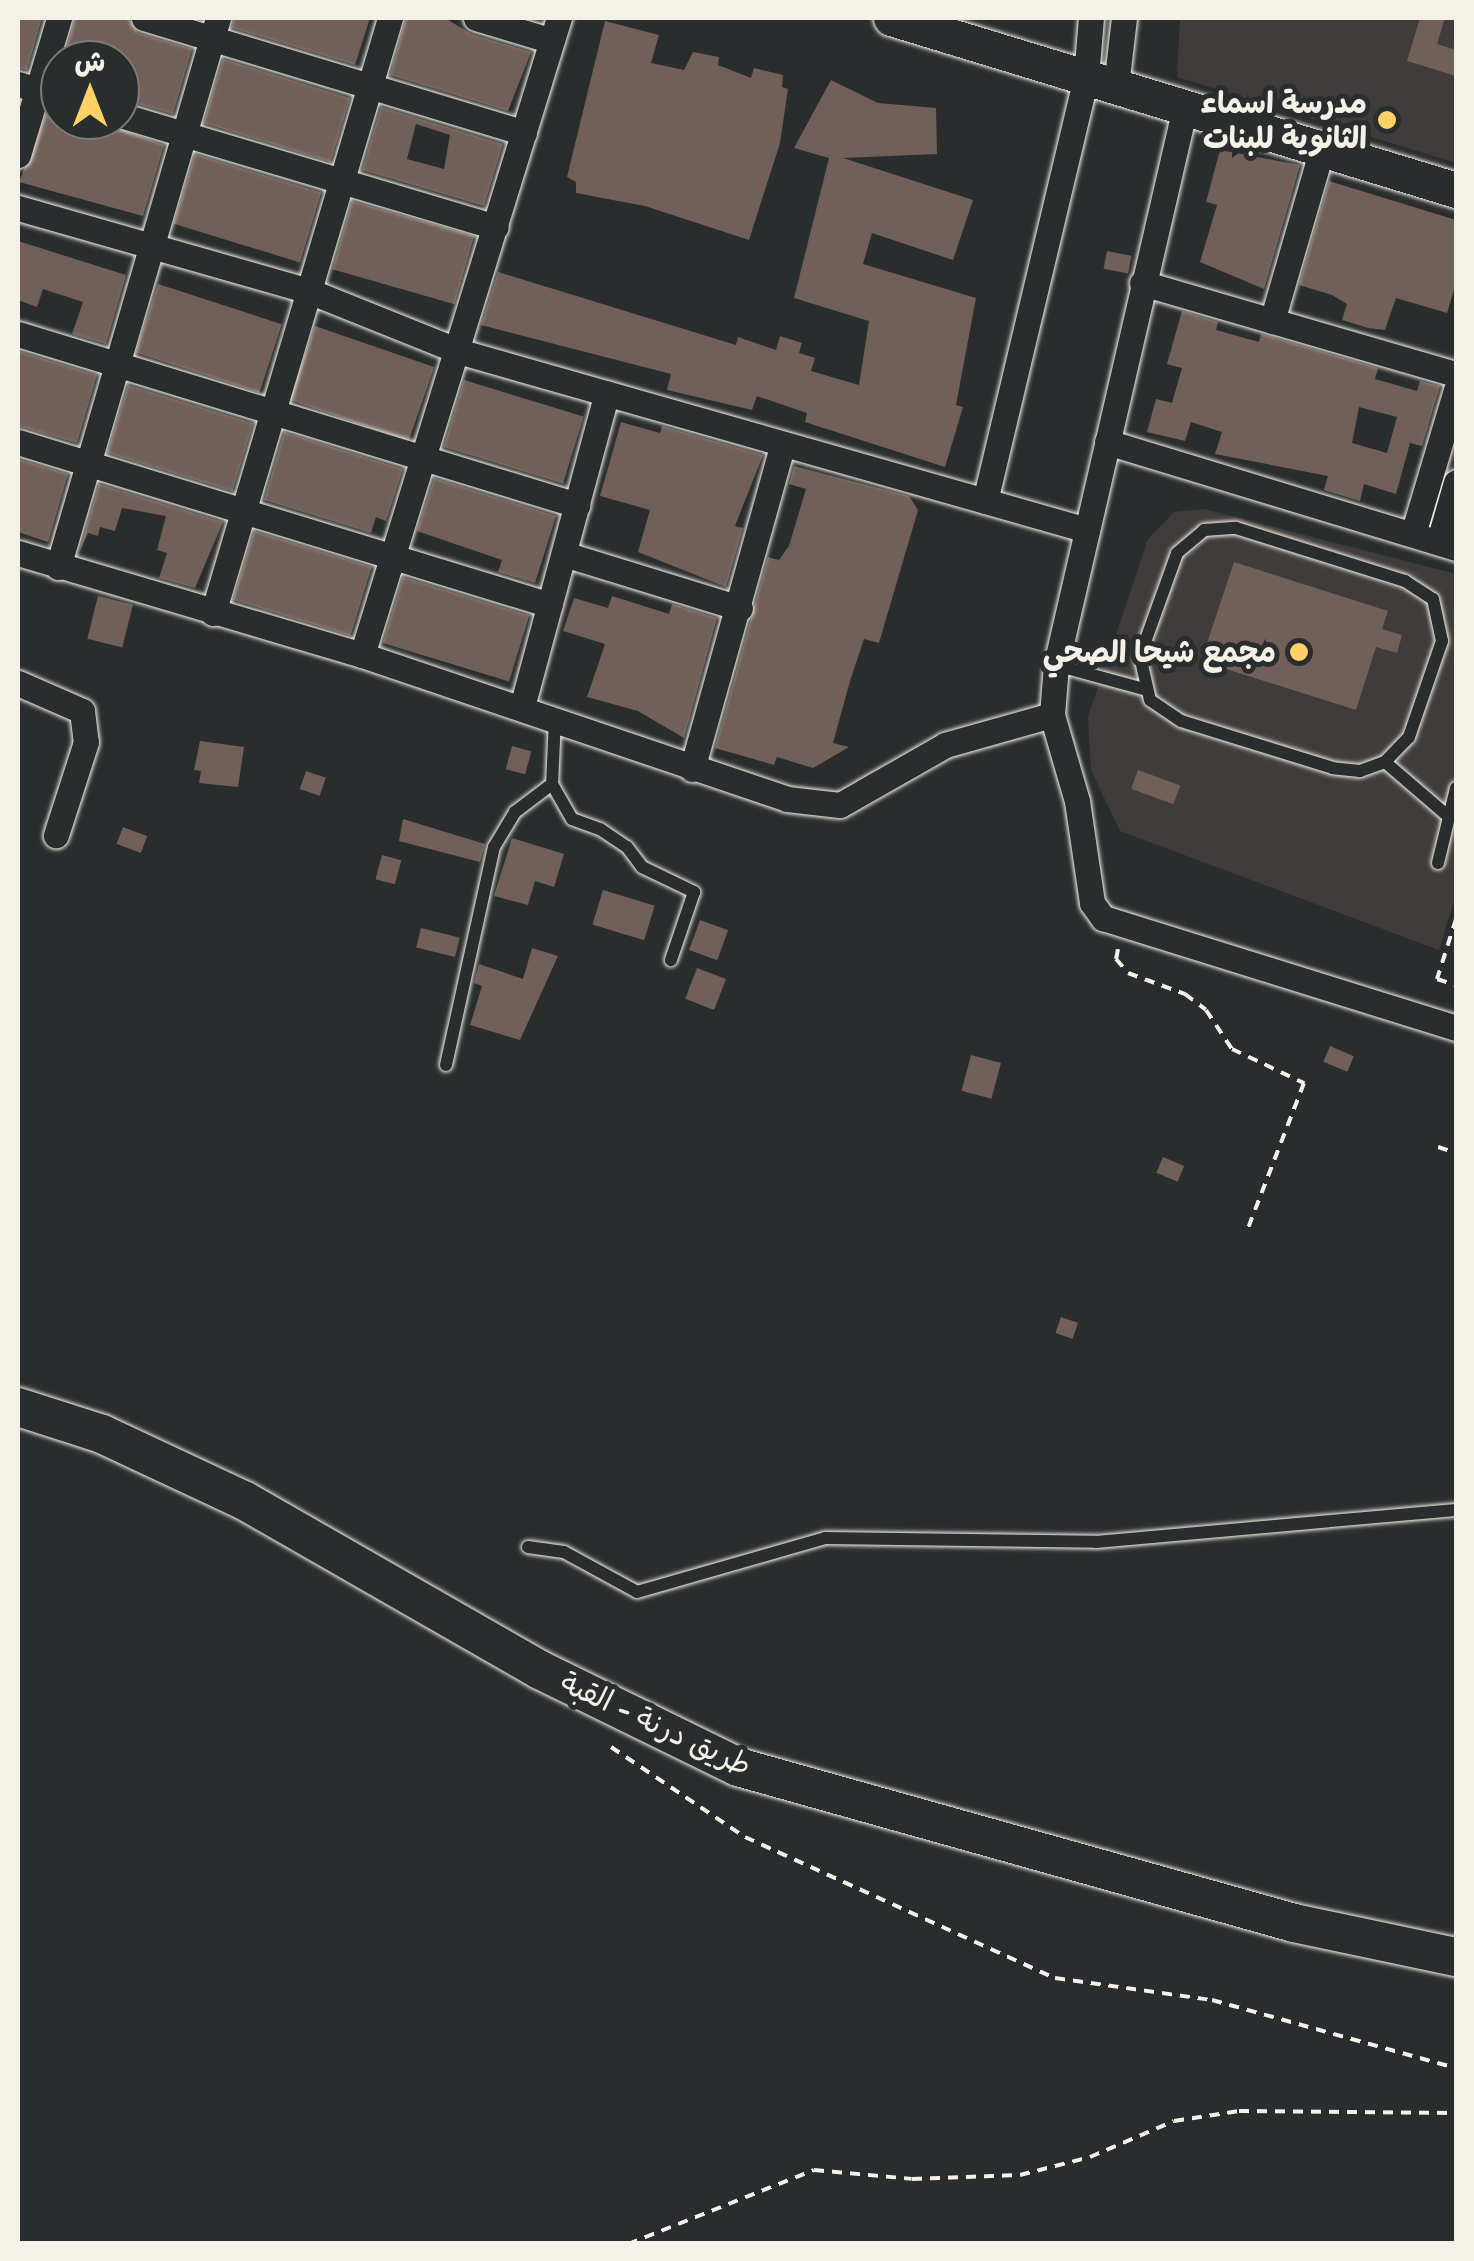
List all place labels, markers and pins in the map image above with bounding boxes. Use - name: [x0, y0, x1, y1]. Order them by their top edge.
- place label: مدرسة اسماء الثانوية للبنات: [1200, 85, 1367, 156]
- marker: مدرسة اسماء الثانوية للبنات: [1376, 109, 1398, 131]
- place label: مجمع شيحا الصحي: [1043, 634, 1276, 670]
- marker: مجمع شيحا الصحي: [1286, 639, 1312, 665]

